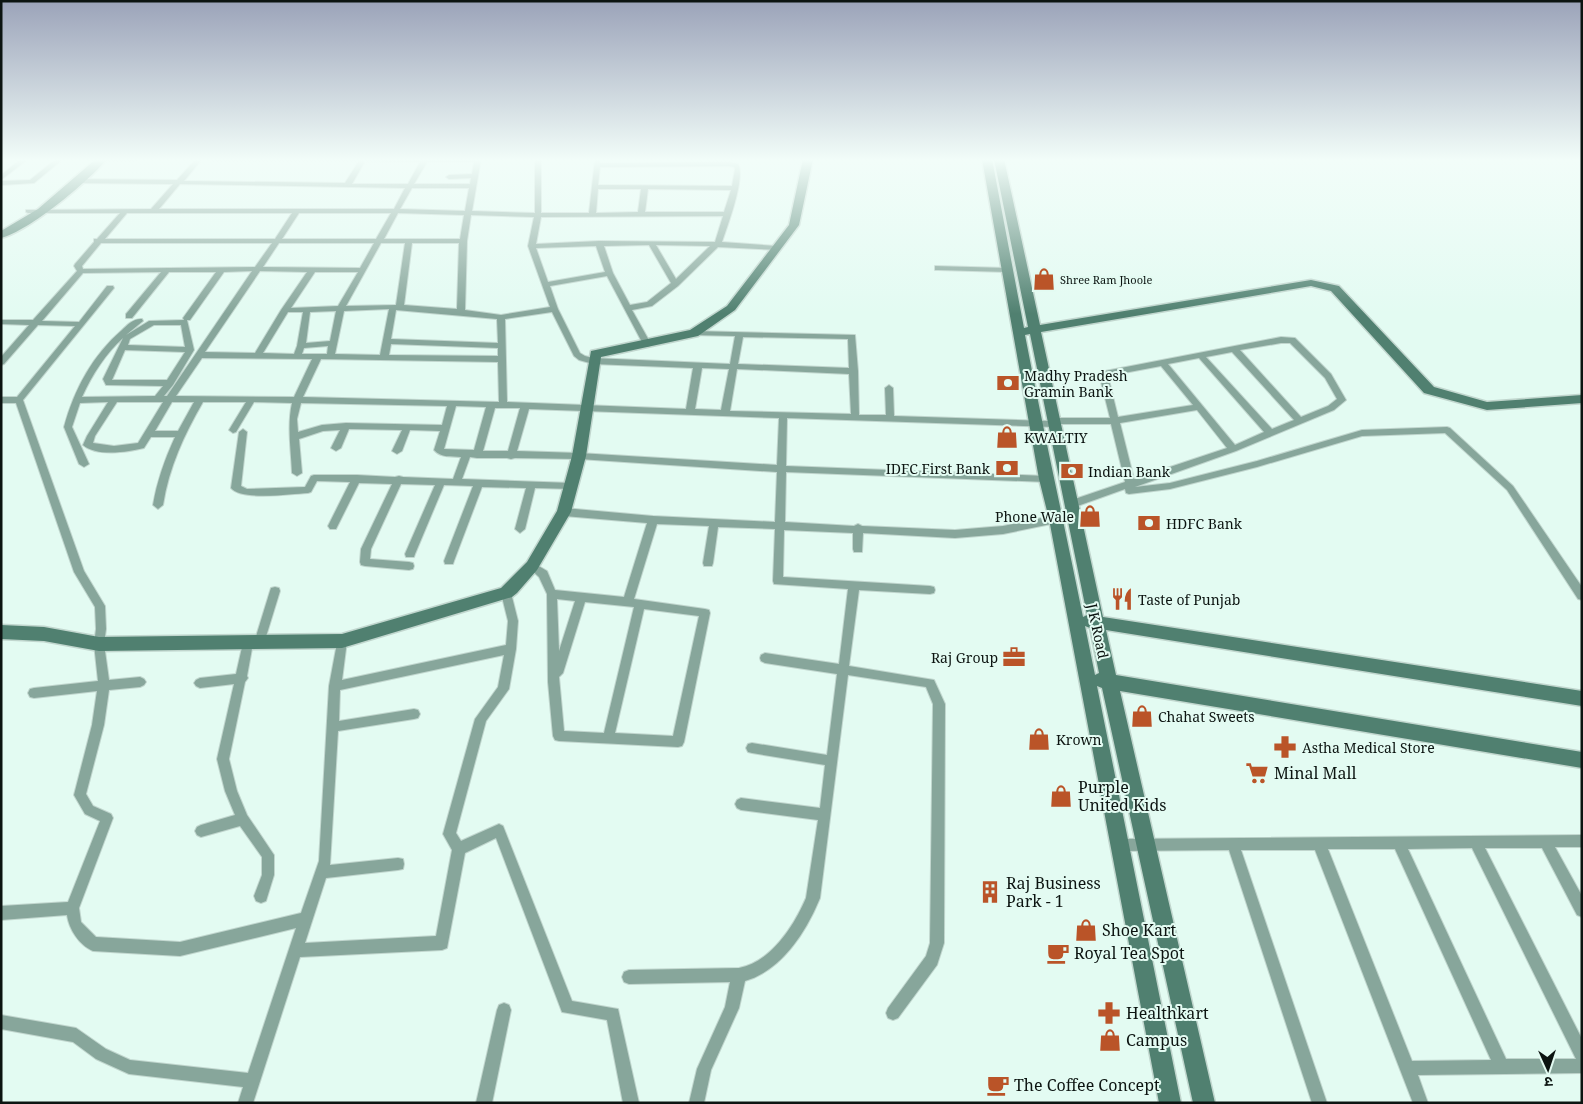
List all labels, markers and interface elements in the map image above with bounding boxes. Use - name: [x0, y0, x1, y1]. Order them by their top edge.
- shop icon: Shree Ram Jhoole: [1031, 266, 1057, 292]
- place label: Shree Ram Jhoole: [1060, 272, 1152, 287]
- place label: Madhy Pradesh Gramin Bank: [1024, 366, 1128, 401]
- bank icon: Madhy Pradesh Gramin Bank: [995, 370, 1021, 396]
- shop icon: KWALTIY: [994, 424, 1020, 450]
- place label: KWALTIY: [1024, 428, 1088, 447]
- bank icon: IDFC First Bank: [994, 455, 1020, 481]
- bank icon: Indian Bank: [1059, 458, 1085, 484]
- place label: IDFC First Bank: [886, 459, 991, 478]
- place label: Indian Bank: [1088, 462, 1171, 481]
- shop icon: Phone Wale: [1077, 503, 1103, 529]
- place label: Phone Wale: [995, 507, 1074, 526]
- bank icon: HDFC Bank: [1136, 510, 1162, 536]
- place label: HDFC Bank: [1166, 514, 1243, 533]
- restaurant icon: Taste of Punjab: [1109, 586, 1135, 612]
- place label: Taste of Punjab: [1138, 590, 1240, 609]
- street label: J K Road: [1083, 601, 1113, 661]
- office icon: Raj Group: [1001, 644, 1027, 670]
- place label: Raj Group: [931, 648, 998, 667]
- shop icon: Chahat Sweets: [1129, 703, 1155, 729]
- place label: Chahat Sweets: [1158, 707, 1254, 726]
- shop icon: Krown: [1026, 726, 1052, 752]
- place label: Krown: [1056, 730, 1102, 749]
- pharmacy icon: Astha Medical Store: [1272, 734, 1298, 760]
- place label: Astha Medical Store: [1302, 738, 1435, 757]
- supermarket icon: Minal Mall: [1244, 760, 1270, 786]
- place label: Minal Mall: [1274, 762, 1357, 784]
- place label: Purple United Kids: [1078, 776, 1166, 816]
- shop icon: Purple United Kids: [1048, 783, 1074, 809]
- place label: Raj Business Park - 1: [1006, 872, 1101, 912]
- building icon: Raj Business Park - 1: [977, 879, 1003, 905]
- shop icon: Shoe Kart: [1073, 917, 1099, 943]
- place label: Shoe Kart: [1102, 919, 1177, 941]
- cafe icon: Royal Tea Spot: [1045, 940, 1071, 966]
- place label: Royal Tea Spot: [1074, 942, 1185, 964]
- pharmacy icon: Healthkart: [1096, 1000, 1122, 1026]
- place label: Healthkart: [1126, 1002, 1209, 1024]
- shop icon: Campus: [1097, 1027, 1123, 1053]
- place label: Campus: [1126, 1029, 1187, 1051]
- north arrow: [1523, 1044, 1573, 1094]
- cafe icon: The Coffee Concept: [985, 1072, 1011, 1098]
- text: उ: [1543, 1073, 1553, 1092]
- place label: The Coffee Concept: [1014, 1074, 1160, 1096]

